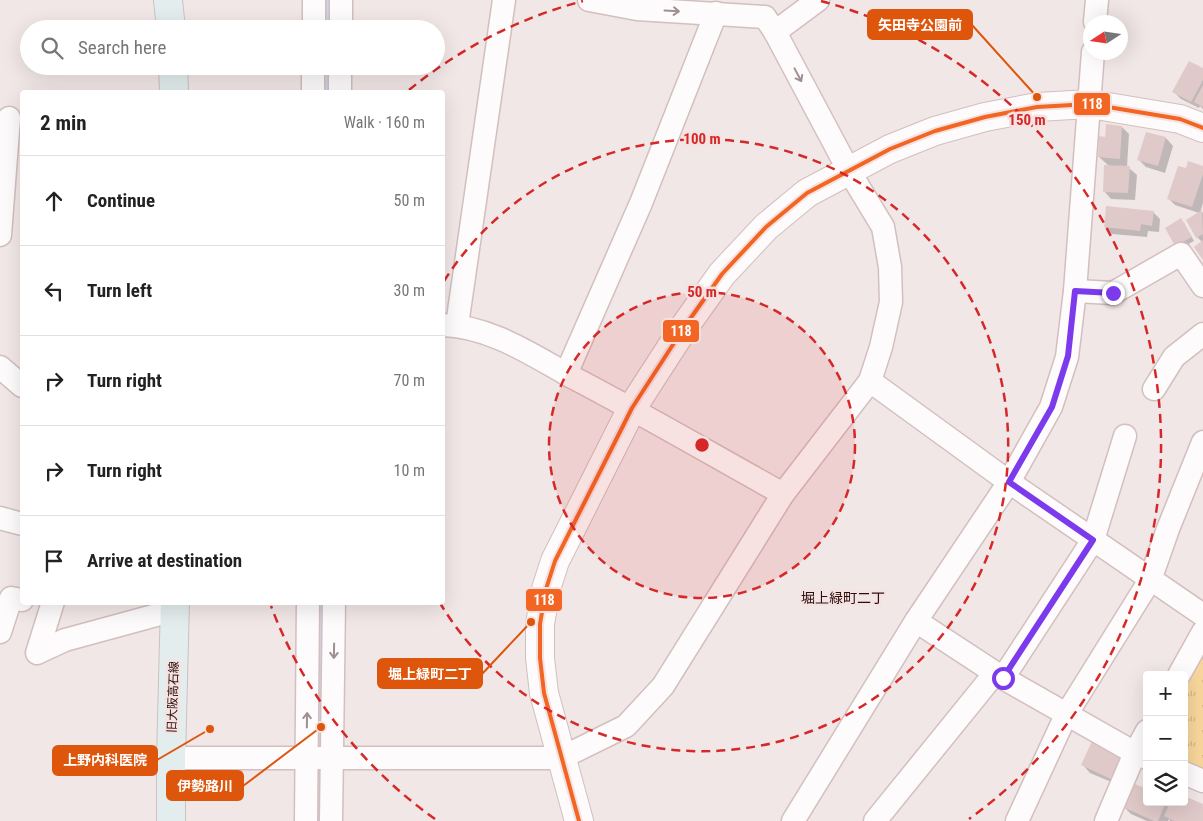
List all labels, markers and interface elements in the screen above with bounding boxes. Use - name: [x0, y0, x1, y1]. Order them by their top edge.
- one-way arrow: [664, 6, 680, 15]
- callout: 矢田寺公園前: [868, 10, 972, 39]
- north arrow: [1083, 15, 1128, 60]
- text: 矢田寺公園前: [878, 17, 962, 33]
- search box: [20, 20, 445, 75]
- icon: search: [38, 34, 66, 62]
- text: Search here: [78, 36, 166, 59]
- one-way arrow: [793, 68, 803, 83]
- line badge: 118: [1073, 92, 1111, 116]
- text: 118: [1081, 96, 1103, 112]
- text: 2 min: [40, 111, 87, 135]
- text: 150 m: [1008, 111, 1046, 129]
- text: Walk · 160 m: [344, 113, 425, 132]
- text: 100 m: [683, 130, 721, 148]
- icon: ahead: [40, 187, 68, 215]
- text: Continue: [87, 189, 155, 212]
- text: 50 m: [393, 191, 425, 210]
- icon: left: [40, 277, 68, 305]
- text: Turn left: [87, 279, 152, 302]
- text: 30 m: [393, 281, 425, 300]
- route end: [1102, 282, 1125, 305]
- text: 50 m: [687, 283, 717, 301]
- line badge: 118: [662, 319, 700, 343]
- text: 118: [670, 323, 692, 339]
- icon: right: [40, 367, 68, 395]
- text: Turn right: [87, 369, 162, 392]
- text: 70 m: [393, 371, 425, 390]
- centre of rings: [693, 436, 711, 454]
- icon: right: [40, 457, 68, 485]
- text: Turn right: [87, 459, 162, 482]
- text: 10 m: [393, 461, 425, 480]
- icon: arrive: [40, 547, 68, 575]
- text: Arrive at destination: [87, 549, 242, 572]
- line badge: 118: [525, 588, 563, 612]
- district label: 堀上緑町二丁: [801, 590, 885, 606]
- text: 118: [533, 592, 555, 608]
- one-way arrow: [329, 643, 338, 659]
- callout: 堀上緑町二丁: [378, 659, 482, 688]
- street label: 旧大阪高石線: [165, 661, 181, 733]
- text: 堀上緑町二丁: [388, 666, 472, 682]
- route start: [992, 667, 1015, 690]
- map controls: [1143, 671, 1188, 806]
- button: +: [1143, 671, 1188, 716]
- one-way arrow: [302, 712, 312, 728]
- button: −: [1143, 716, 1188, 761]
- callout: 上野内科医院: [53, 746, 157, 775]
- text: 上野内科医院: [63, 752, 147, 768]
- button: layers: [1143, 761, 1188, 806]
- callout: 伊勢路川: [167, 771, 243, 800]
- text: 伊勢路川: [177, 778, 233, 794]

